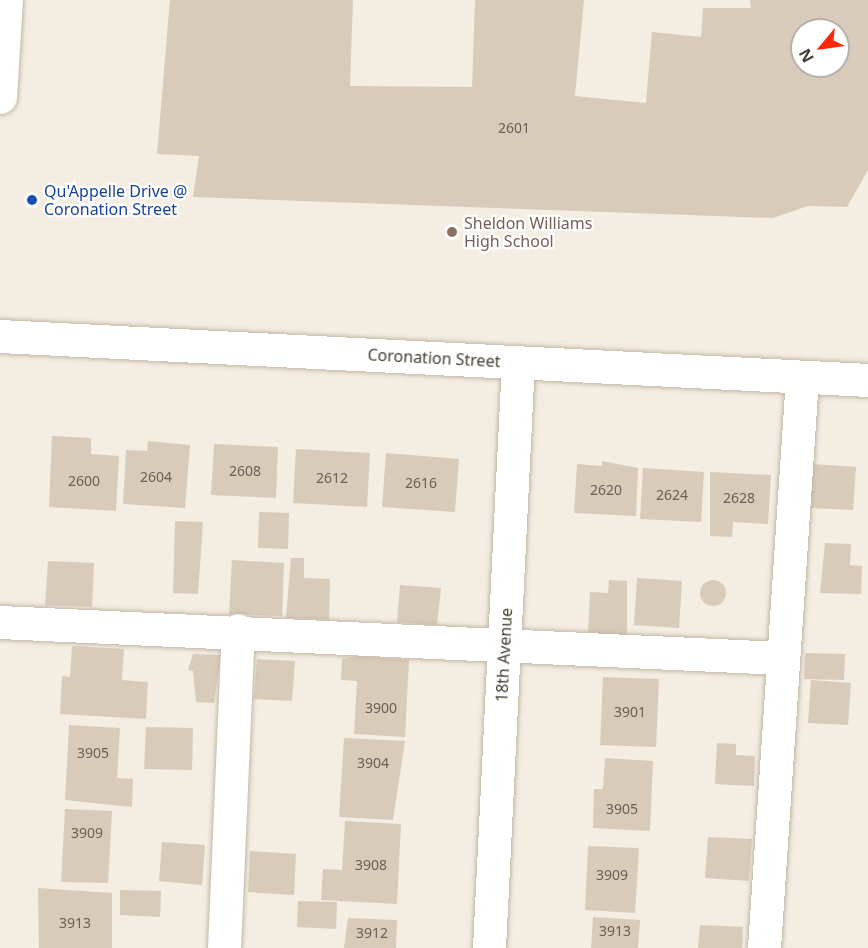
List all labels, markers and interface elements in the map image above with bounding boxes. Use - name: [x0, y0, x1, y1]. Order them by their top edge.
- north arrow: [790, 18, 850, 78]
- text: N: [793, 45, 819, 67]
- house number: 2601: [498, 120, 530, 136]
- place label: Qu'Appelle Drive @ Coronation Street: [44, 181, 187, 219]
- marker: Qu'Appelle Drive @ Coronation Street: [25, 193, 39, 207]
- place label: Sheldon Williams High School: [464, 213, 592, 251]
- marker: Sheldon Williams High School: [445, 225, 459, 239]
- street label: Coronation Street: [367, 345, 501, 371]
- house number: 2608: [229, 463, 261, 479]
- house number: 2604: [140, 469, 172, 485]
- house number: 2612: [316, 470, 348, 486]
- house number: 2600: [68, 473, 100, 489]
- house number: 2616: [405, 475, 437, 491]
- house number: 2620: [590, 482, 622, 498]
- house number: 2624: [656, 487, 688, 503]
- house number: 2628: [723, 490, 755, 506]
- street label: 18th Avenue: [492, 607, 516, 703]
- house number: 3900: [365, 700, 397, 716]
- house number: 3901: [614, 704, 646, 720]
- house number: 3905: [77, 745, 109, 761]
- house number: 3904: [357, 755, 389, 771]
- house number: 3905: [606, 801, 638, 817]
- house number: 3909: [71, 825, 103, 841]
- house number: 3908: [355, 857, 387, 873]
- house number: 3909: [596, 867, 628, 883]
- house number: 3913: [59, 915, 91, 931]
- house number: 3913: [599, 923, 631, 939]
- house number: 3912: [356, 925, 388, 941]

